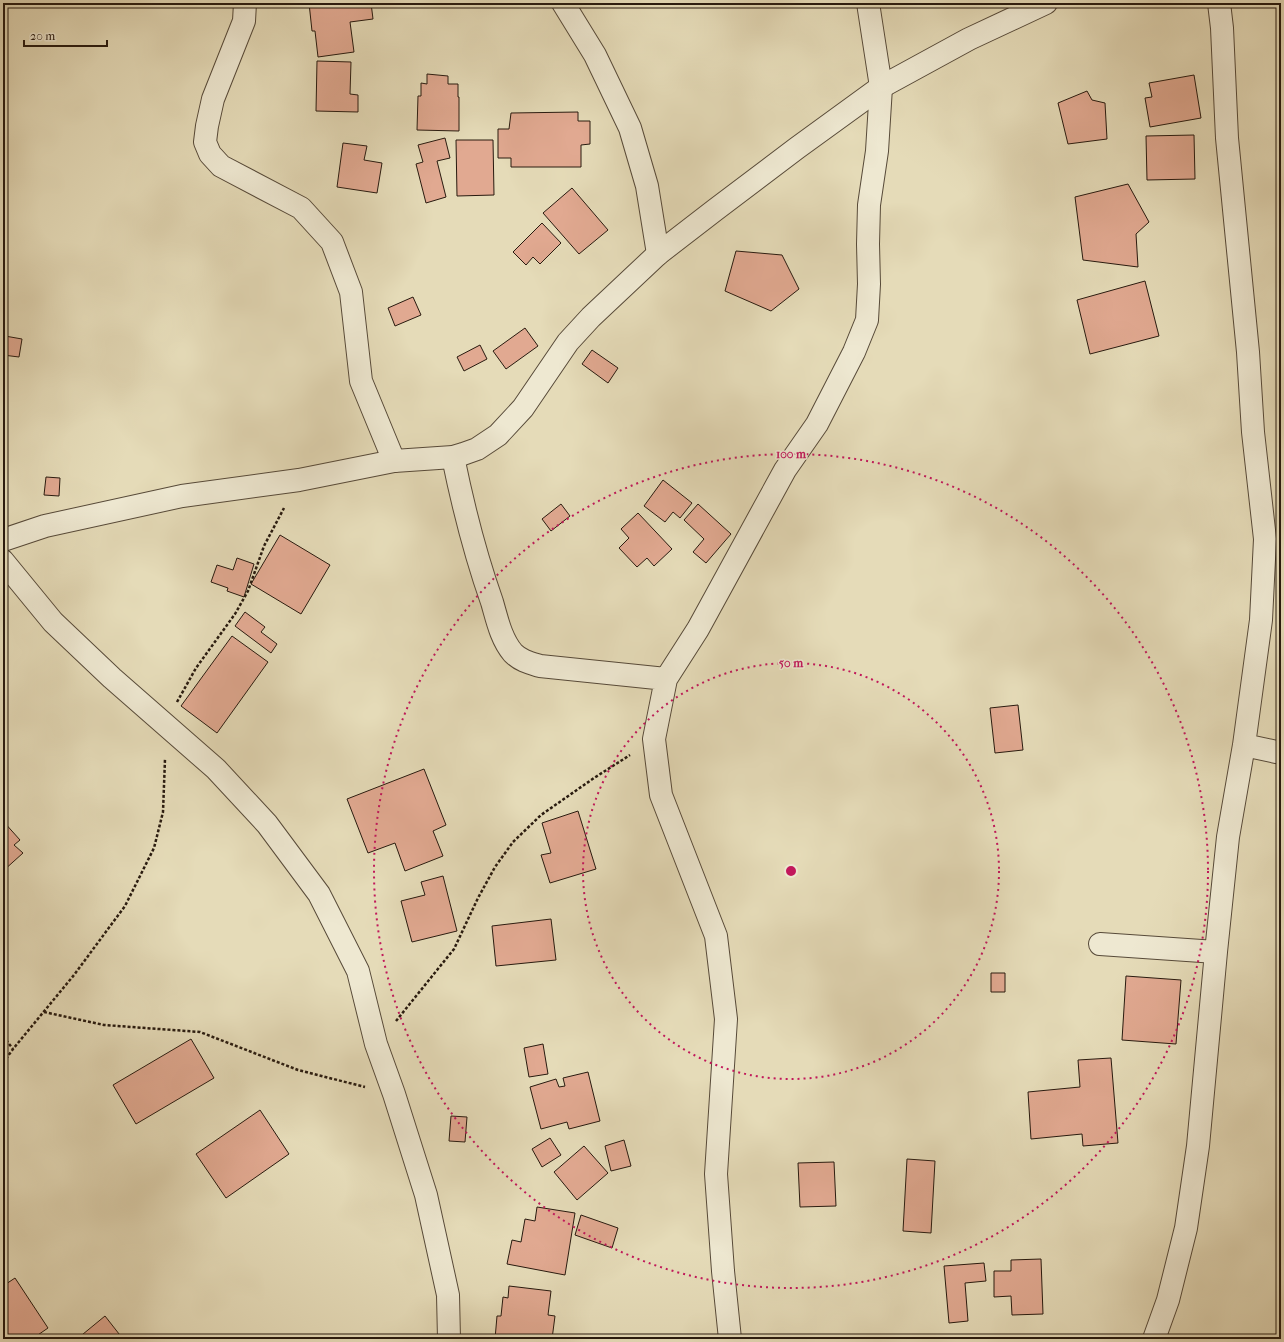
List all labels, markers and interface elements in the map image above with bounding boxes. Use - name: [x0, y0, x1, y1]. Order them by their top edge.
- scale bar: [24, 22, 107, 48]
- text: 20 m: [30, 29, 55, 43]
- text: 100 m: [776, 447, 807, 461]
- text: 50 m: [779, 656, 804, 670]
- centre of rings: [784, 864, 798, 878]

